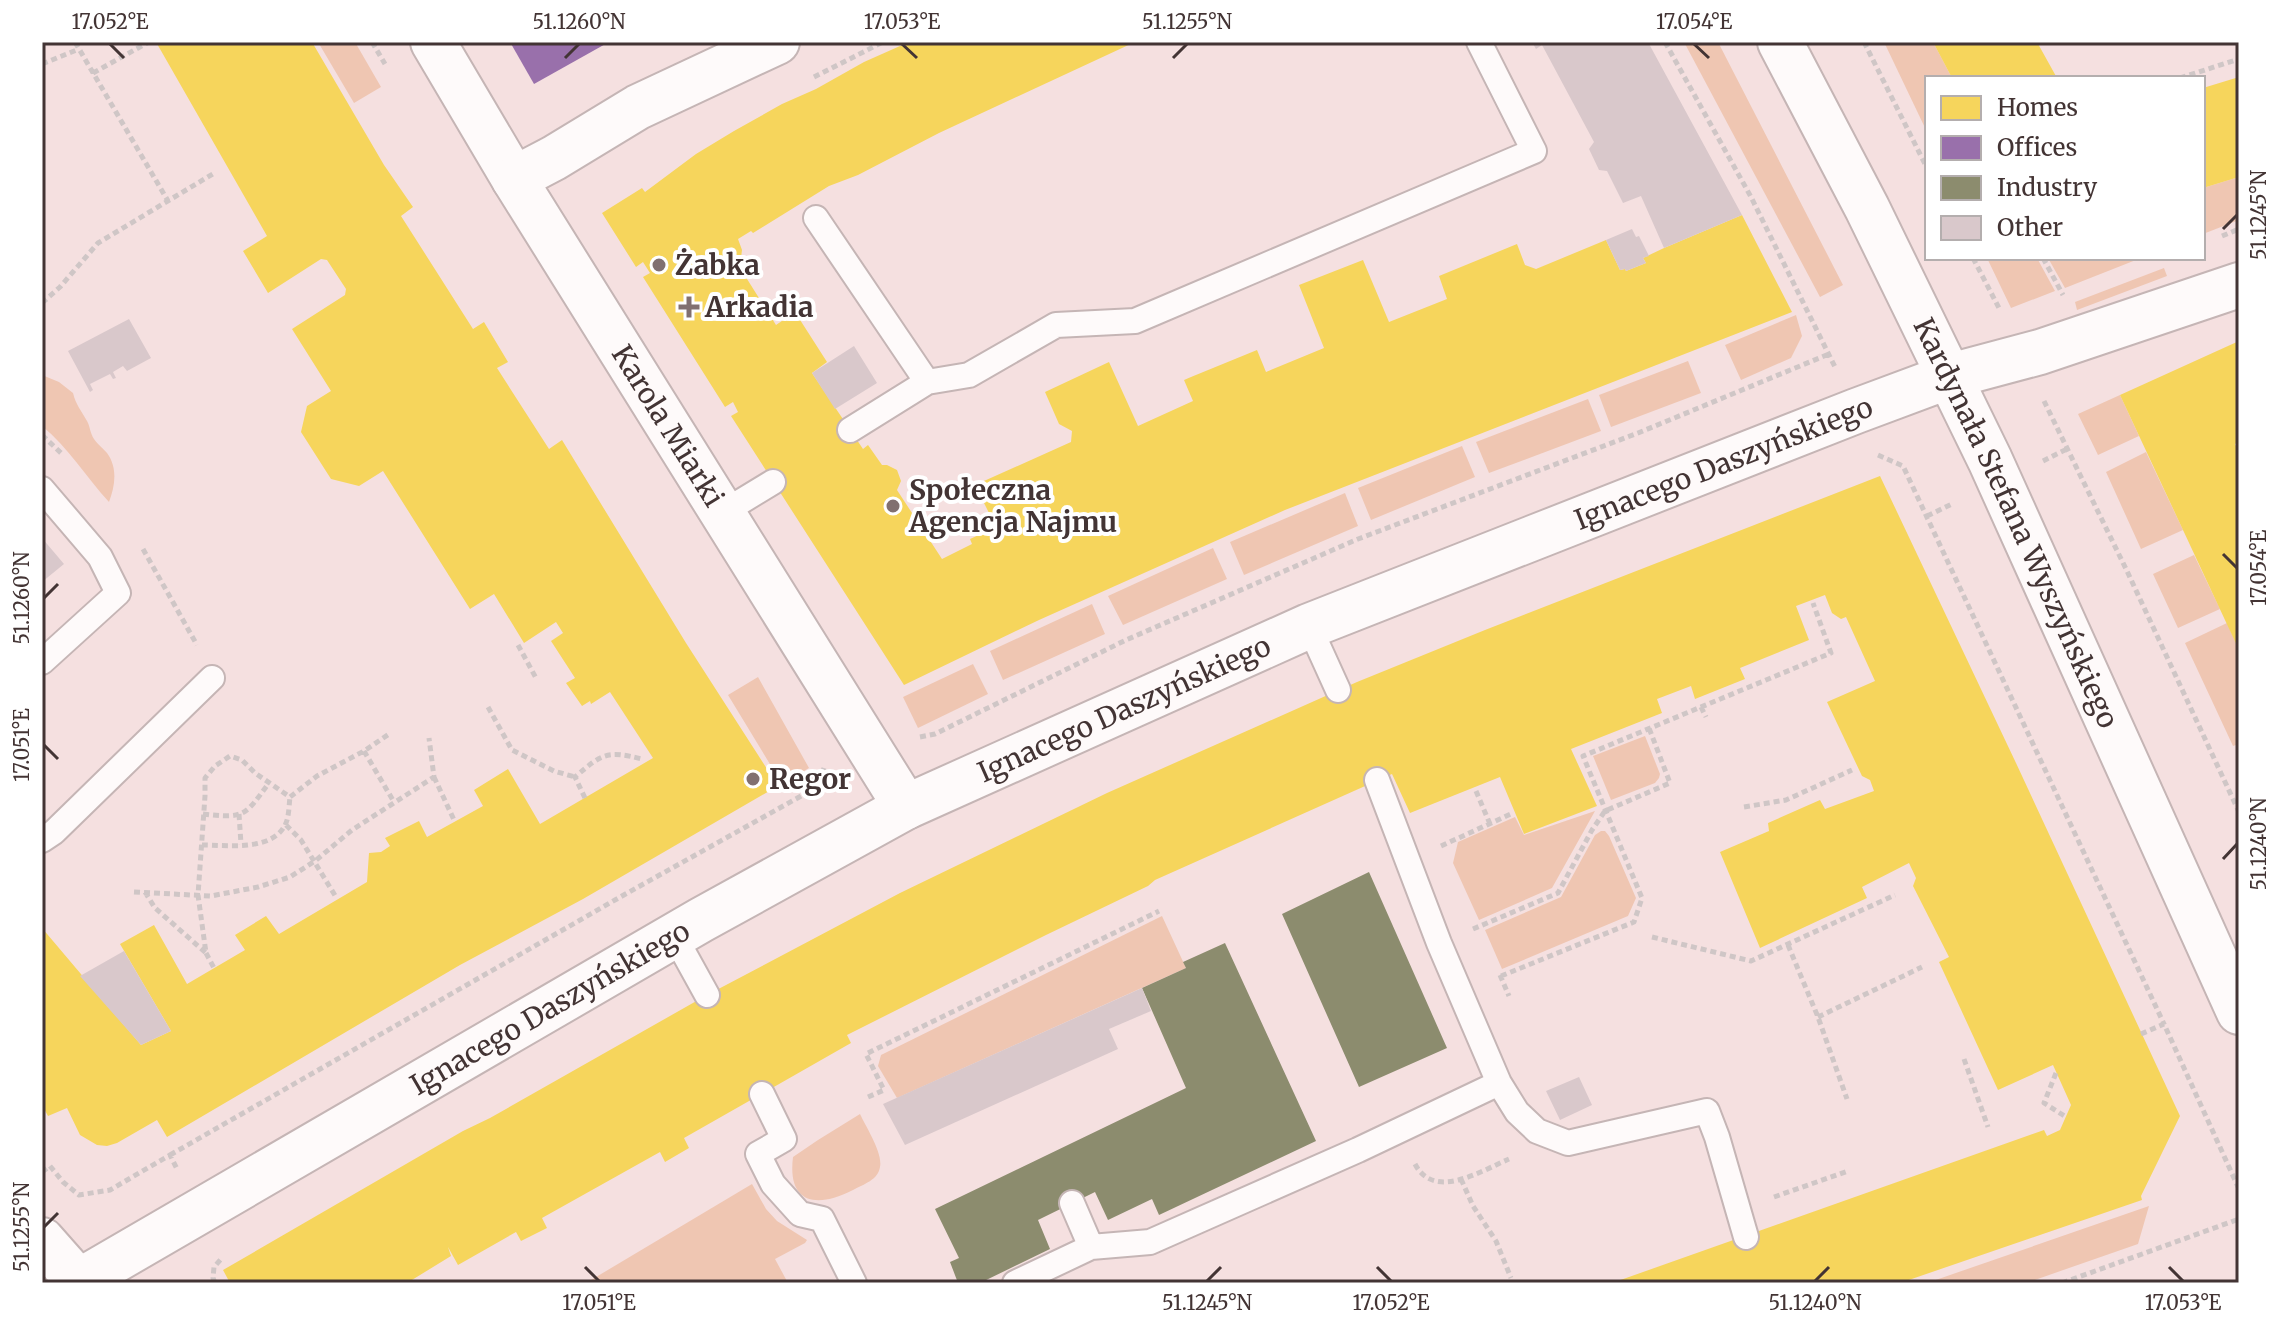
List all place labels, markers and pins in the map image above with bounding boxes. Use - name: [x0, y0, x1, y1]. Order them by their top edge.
- place label: Żabka: [675, 247, 760, 283]
- marker: Żabka: [650, 256, 668, 274]
- place label: Arkadia: [704, 289, 814, 325]
- marker: Arkadia: [680, 298, 698, 316]
- place label: Społeczna Agencja Najmu: [908, 472, 1117, 540]
- marker: Społeczna Agencja Najmu: [884, 497, 902, 515]
- place label: Regor: [769, 761, 851, 797]
- marker: Regor: [744, 770, 762, 788]

